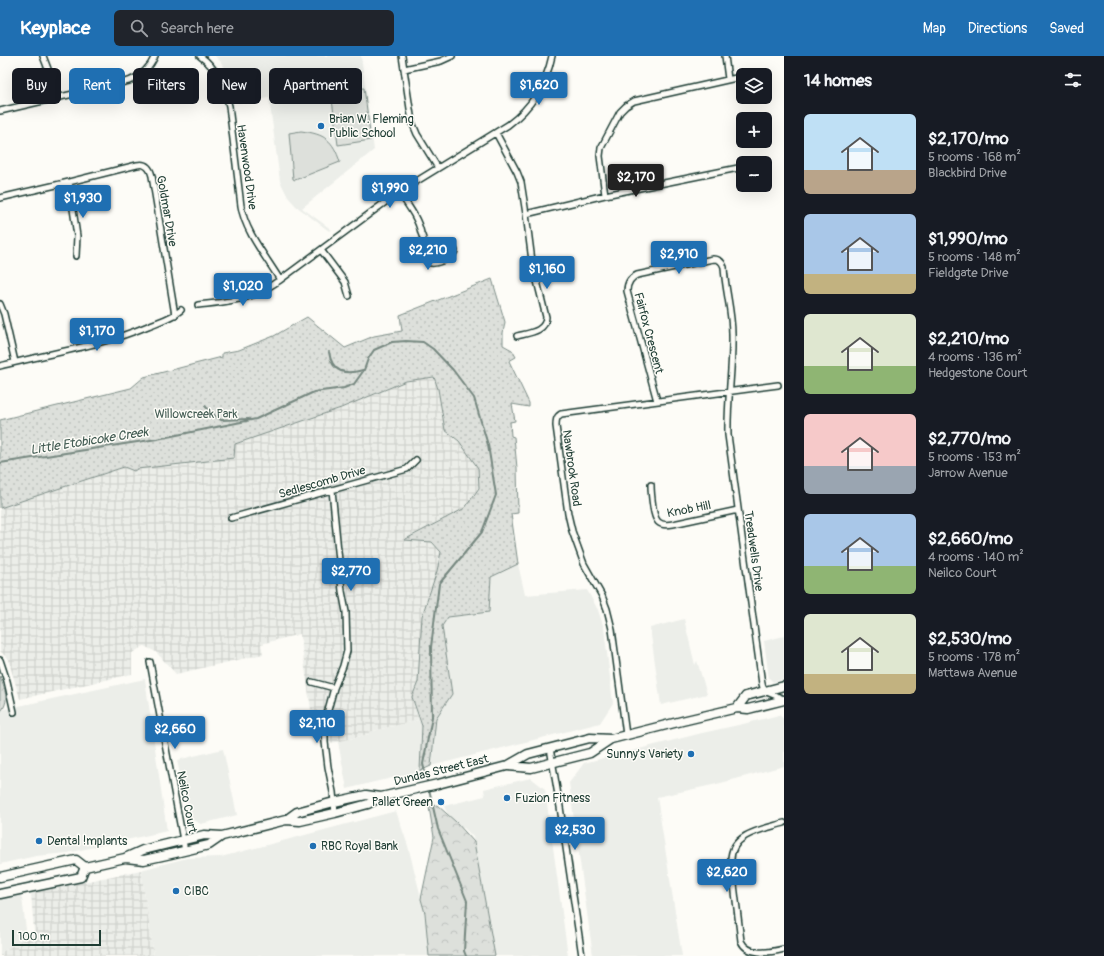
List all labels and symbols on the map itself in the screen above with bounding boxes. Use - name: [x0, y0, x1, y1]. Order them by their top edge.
- pin: $1,620: [506, 72, 572, 106]
- place label: Brian W. Fleming Public School: [329, 112, 414, 141]
- marker: Brian W. Fleming Public School: [316, 121, 326, 131]
- street label: Havenwood Drive: [233, 123, 260, 211]
- pin: $2,170: [603, 164, 669, 198]
- street label: Goldmar Drive: [153, 174, 180, 248]
- pin: $1,990: [357, 175, 423, 209]
- pin: $1,930: [50, 185, 116, 219]
- pin: $2,210: [395, 237, 461, 271]
- pin: $2,910: [646, 241, 712, 275]
- pin: $1,160: [514, 256, 580, 290]
- pin: $1,020: [210, 273, 276, 307]
- street label: Fairfox Crescent: [630, 291, 667, 376]
- pin: $1,170: [64, 318, 130, 352]
- park label: Willowcreek Park: [154, 407, 238, 422]
- water label: Little Etobicoke Creek: [29, 424, 151, 458]
- street label: Nawbrook Road: [559, 429, 584, 507]
- street label: Sedlescomb Drive: [277, 463, 367, 502]
- street label: Knob Hill: [666, 498, 713, 521]
- street label: Treadwells Drive: [740, 510, 767, 592]
- pin: $2,770: [318, 558, 384, 592]
- pin: $2,110: [284, 710, 350, 744]
- pin: $2,660: [142, 716, 208, 750]
- place label: Sunny's Variety: [606, 747, 683, 762]
- marker: Sunny's Variety: [686, 749, 696, 759]
- street label: Dundas Street East: [392, 751, 490, 789]
- street label: Neilco Court: [173, 770, 200, 835]
- place label: Fuzion Fitness: [515, 791, 591, 806]
- marker: Fuzion Fitness: [502, 793, 512, 803]
- place label: Pallet Green: [372, 795, 433, 810]
- marker: Pallet Green: [436, 797, 446, 807]
- pin: $2,530: [542, 817, 608, 851]
- place label: Dental !mplants: [47, 834, 128, 849]
- marker: Dental !mplants: [34, 836, 44, 846]
- place label: RBC Royal Bank: [321, 839, 398, 854]
- marker: RBC Royal Bank: [308, 841, 318, 851]
- pin: $2,620: [694, 859, 760, 893]
- place label: CIBC: [184, 884, 209, 899]
- marker: CIBC: [171, 886, 181, 896]
- scale bar: [12, 928, 101, 947]

